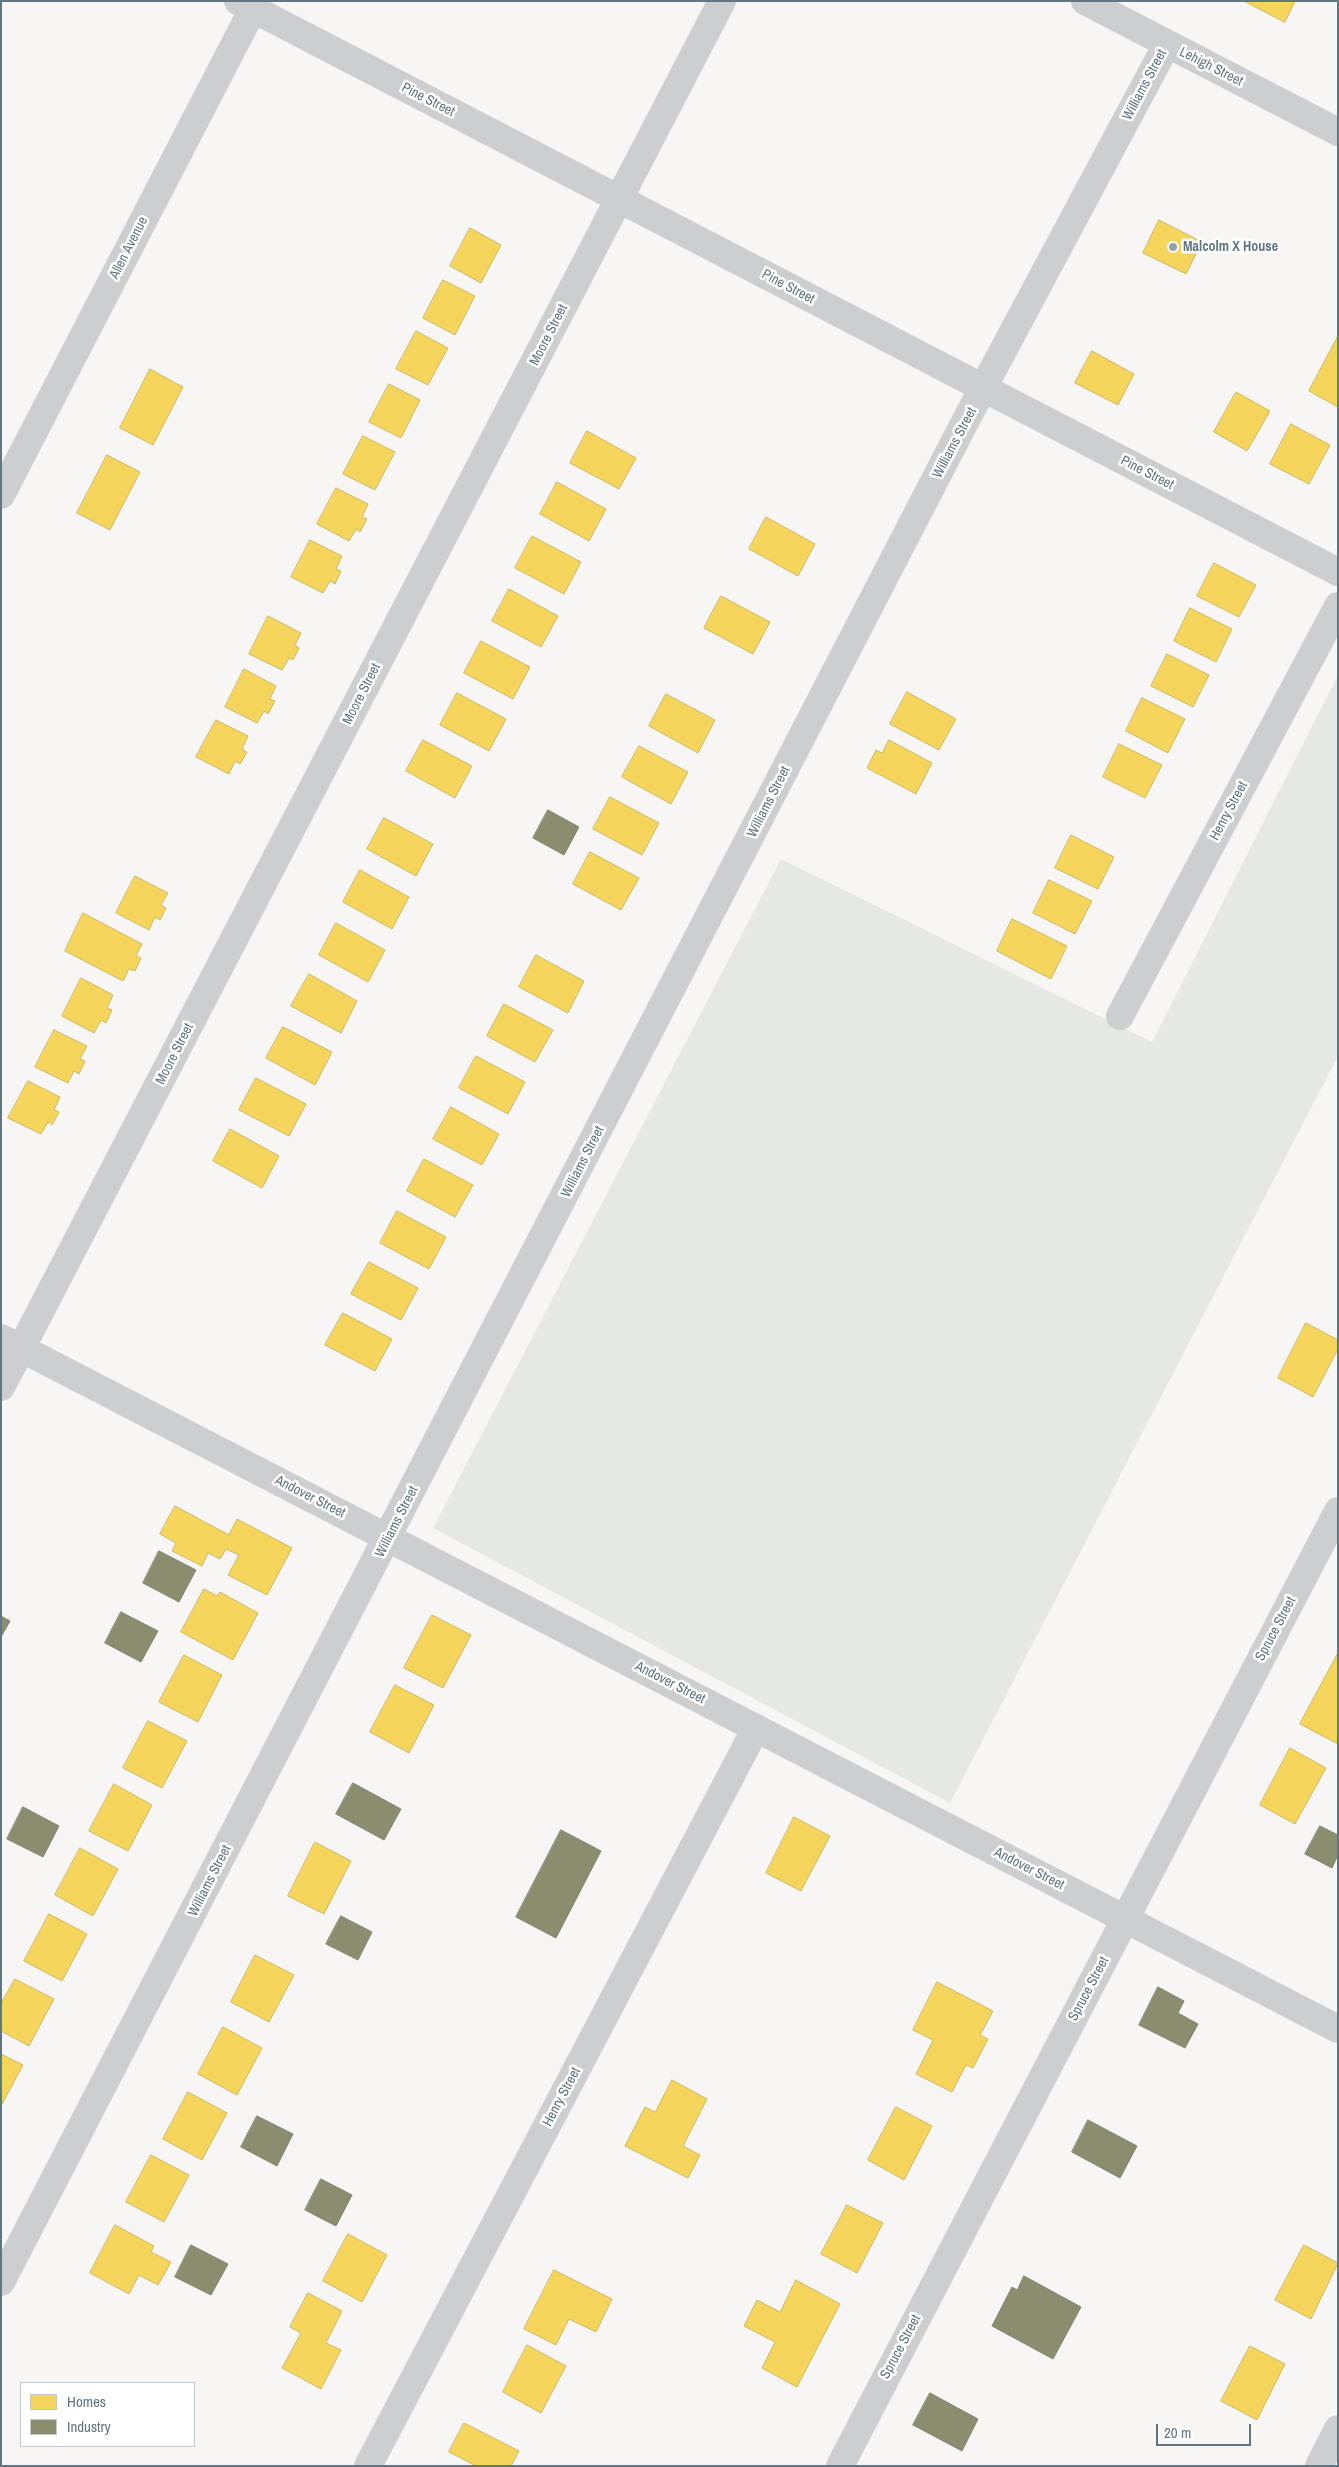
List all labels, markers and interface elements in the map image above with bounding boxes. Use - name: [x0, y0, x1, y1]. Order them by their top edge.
- street label: Lehigh Street: [1176, 44, 1246, 90]
- street label: Williams Street: [1119, 47, 1171, 123]
- street label: Pine Street: [399, 79, 457, 121]
- street label: Allen Avenue: [106, 214, 152, 282]
- place label: Malcolm X House: [1183, 239, 1278, 255]
- marker: Malcolm X House: [1167, 241, 1179, 253]
- street label: Pine Street: [759, 266, 817, 308]
- street label: Moore Street: [526, 302, 572, 368]
- street label: Williams Street: [929, 405, 981, 481]
- street label: Pine Street: [1118, 452, 1176, 494]
- street label: Moore Street: [339, 661, 385, 727]
- street label: Williams Street: [744, 764, 794, 840]
- street label: Henry Street: [1206, 779, 1252, 843]
- street label: Moore Street: [152, 1021, 198, 1087]
- street label: Williams Street: [558, 1124, 608, 1200]
- street label: Andover Street: [272, 1472, 348, 1522]
- street label: Williams Street: [372, 1484, 422, 1560]
- street label: Spruce Street: [1252, 1594, 1300, 1664]
- street label: Andover Street: [632, 1658, 708, 1708]
- street label: Williams Street: [185, 1843, 235, 1919]
- street label: Andover Street: [991, 1844, 1067, 1894]
- street label: Spruce Street: [1065, 1954, 1113, 2024]
- street label: Henry Street: [539, 2065, 585, 2129]
- street label: Spruce Street: [877, 2312, 925, 2382]
- legend: [20, 2382, 195, 2447]
- text: Homes: [67, 2391, 106, 2412]
- scale bar: [1159, 2414, 1254, 2446]
- text: Industry: [67, 2416, 111, 2437]
- text: 20 m: [1164, 2422, 1191, 2443]

